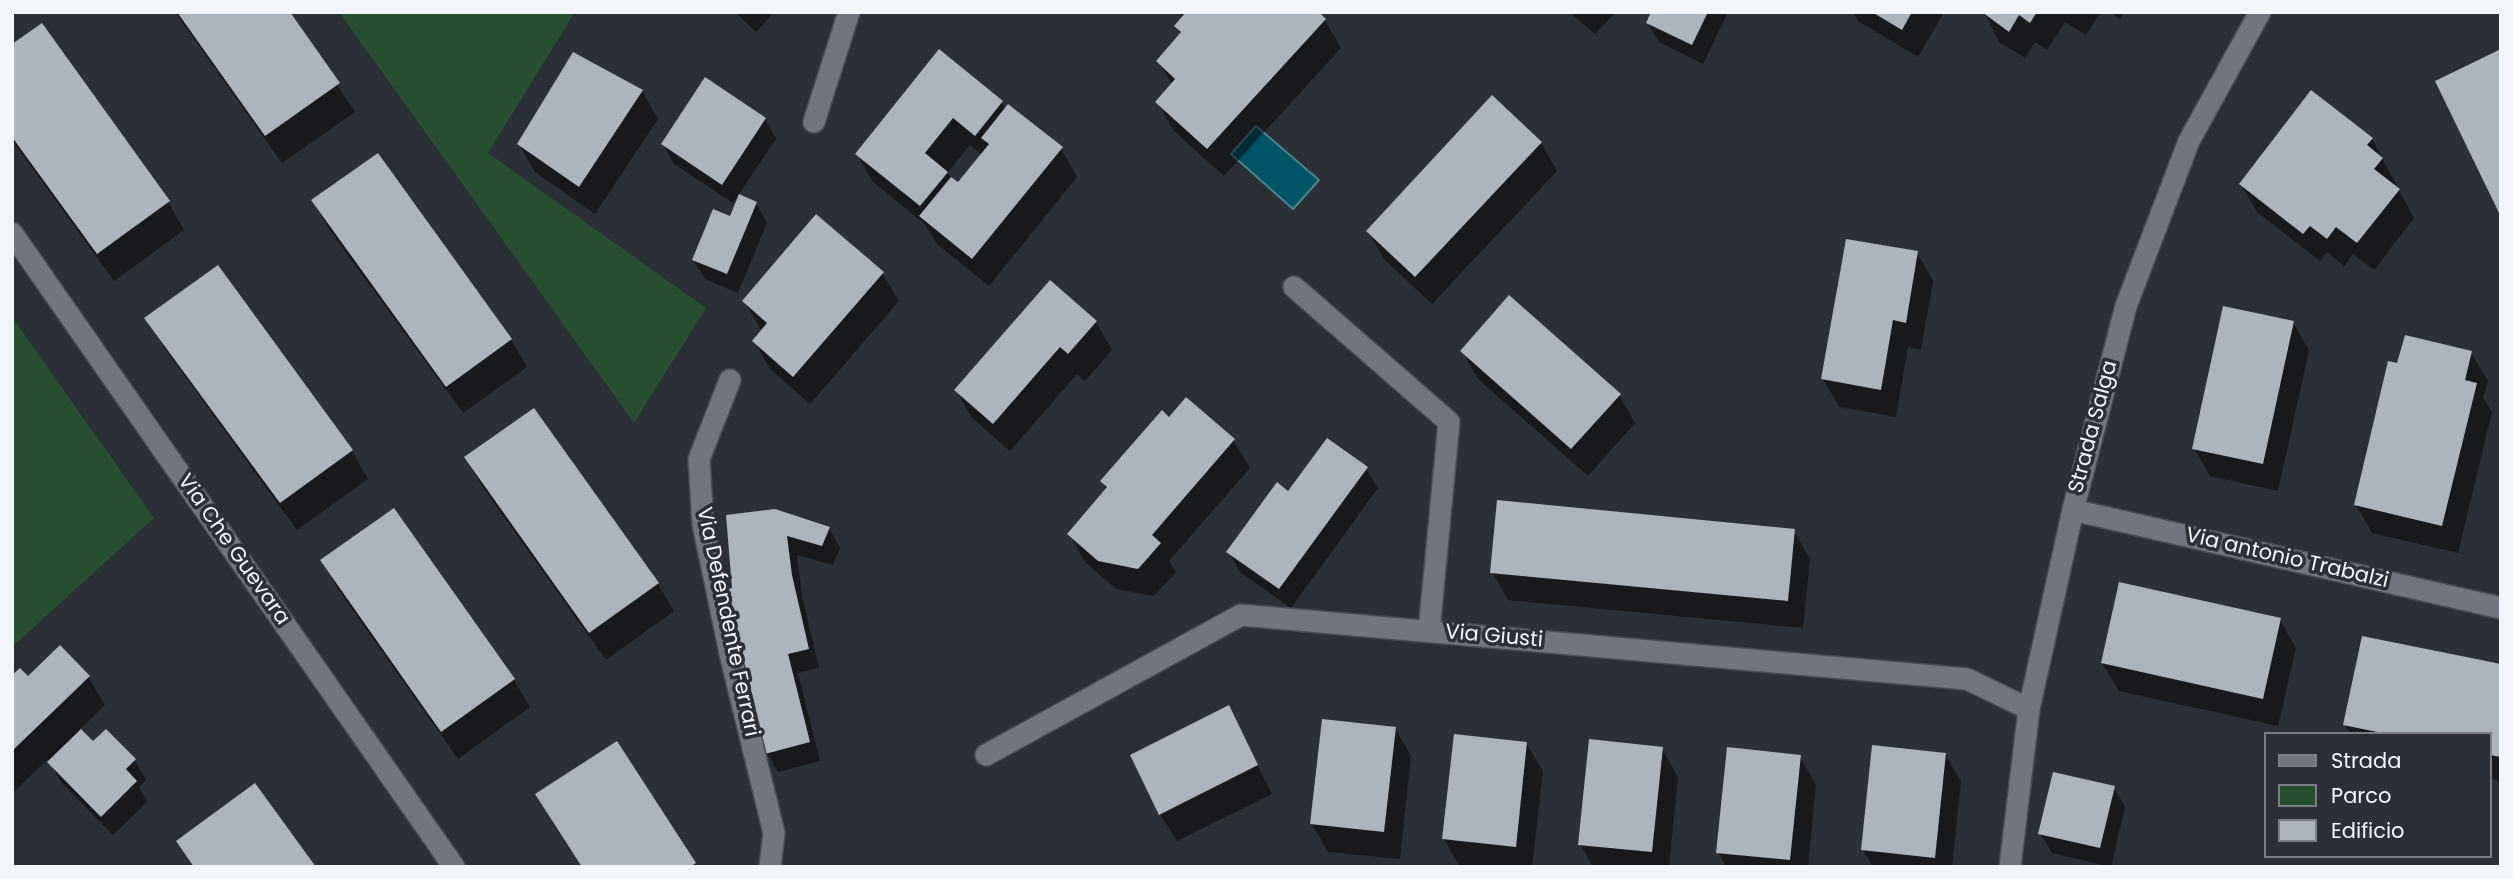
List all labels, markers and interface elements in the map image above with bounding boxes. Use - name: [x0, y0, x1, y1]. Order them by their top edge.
- street label: Strada Salga: [2064, 358, 2124, 496]
- street label: Via Che Guevara: [172, 470, 294, 630]
- street label: Via Defendente Ferrari: [690, 505, 764, 739]
- street label: Via antonio Trabalzi: [2183, 523, 2391, 595]
- street label: Via Giusti: [1444, 620, 1544, 654]
- legend: [2264, 732, 2492, 858]
- text: Strada: [2331, 746, 2401, 775]
- text: Parco: [2331, 781, 2391, 810]
- text: Edificio: [2331, 816, 2405, 845]

